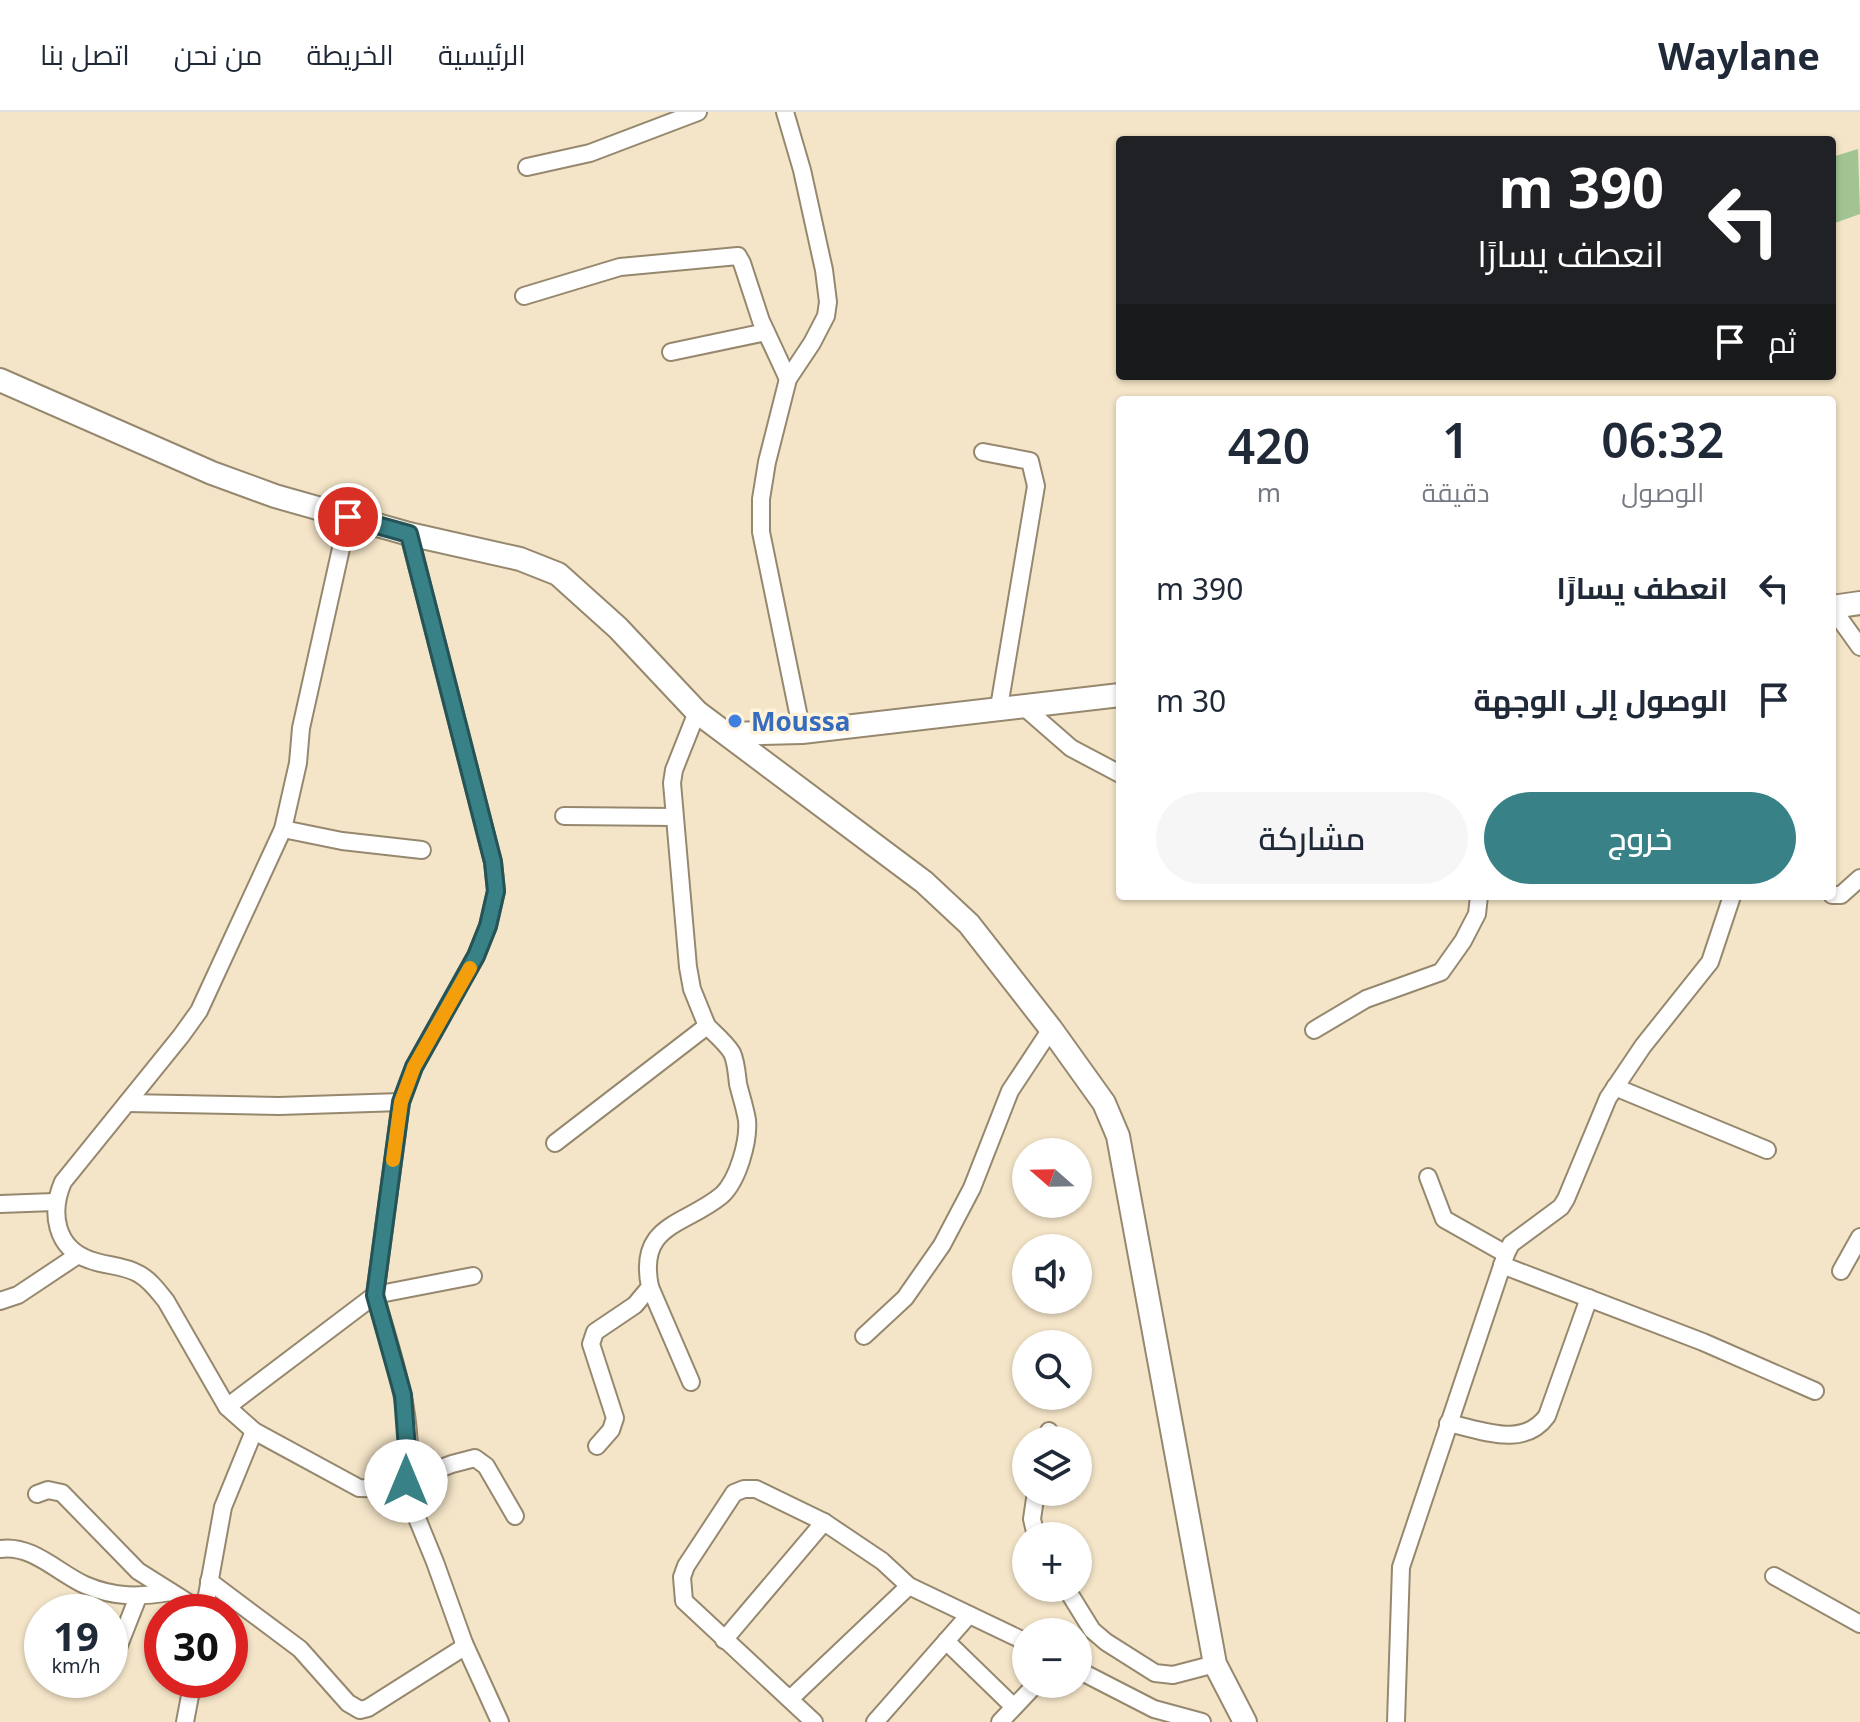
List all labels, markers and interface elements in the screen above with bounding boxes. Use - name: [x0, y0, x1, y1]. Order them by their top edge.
- text: Waylane: [1658, 29, 1820, 81]
- text: اتصل بنا: [40, 35, 130, 73]
- text: من نحن: [174, 35, 262, 73]
- text: الخريطة: [306, 35, 394, 73]
- text: الرئيسية: [438, 35, 526, 73]
- text: 390 m: [1499, 148, 1664, 224]
- icon: left: [1692, 168, 1796, 272]
- text: انعطف يسارًا: [1477, 229, 1664, 278]
- icon: arrive: [1708, 320, 1752, 364]
- text: ثم: [1768, 321, 1796, 362]
- text: 1: [1442, 407, 1469, 472]
- text: 06:32: [1601, 407, 1724, 472]
- text: 420: [1228, 413, 1310, 478]
- text: m: [1257, 474, 1281, 510]
- text: دقيقة: [1422, 474, 1489, 510]
- text: الوصول: [1621, 474, 1704, 510]
- pin: [314, 483, 382, 551]
- icon: arrive: [326, 495, 370, 539]
- icon: left: [1752, 566, 1796, 610]
- text: انعطف يسارًا: [1557, 567, 1728, 608]
- text: 390 m: [1156, 568, 1243, 609]
- icon: arrive: [1752, 678, 1796, 722]
- text: الوصول إلى الوجهة: [1473, 679, 1728, 720]
- text: 30 m: [1156, 680, 1226, 721]
- place label: Moussa: [751, 703, 850, 739]
- marker: Moussa: [726, 712, 744, 730]
- button: مشاركة: [1156, 792, 1468, 884]
- button: خروج: [1484, 792, 1796, 884]
- north arrow: [1012, 1138, 1092, 1218]
- map controls: [1012, 1138, 1092, 1698]
- button: sound: [1012, 1234, 1092, 1314]
- button: search: [1012, 1330, 1092, 1410]
- button: layers: [1012, 1426, 1092, 1506]
- position arrow: [364, 1439, 448, 1523]
- button: +: [1012, 1522, 1092, 1602]
- speed limit sign: 30: [144, 1594, 248, 1698]
- text: 19: [53, 1608, 99, 1663]
- button: −: [1012, 1618, 1092, 1698]
- text: km/h: [51, 1652, 101, 1679]

